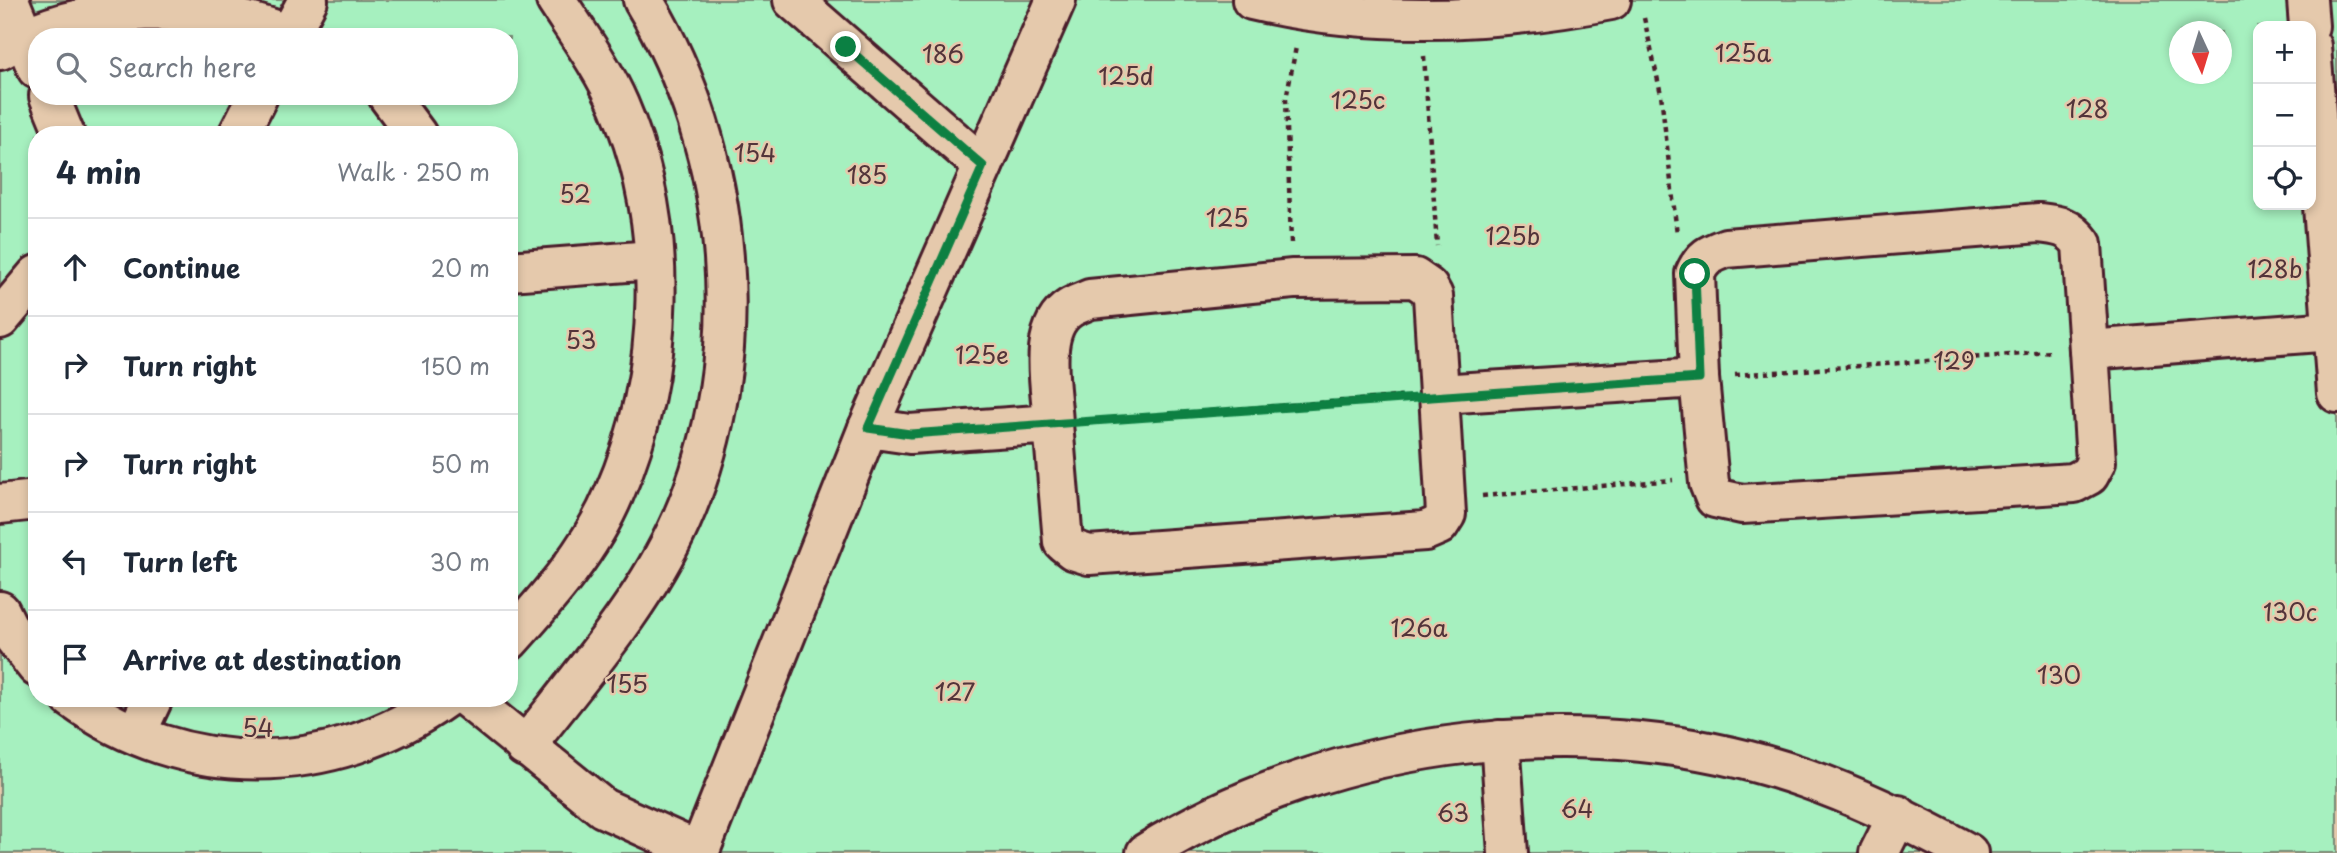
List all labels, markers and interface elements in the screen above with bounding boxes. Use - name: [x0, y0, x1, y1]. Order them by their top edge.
- north arrow: [2169, 21, 2232, 84]
- map controls: [2253, 21, 2316, 210]
- button: +: [2253, 21, 2316, 84]
- search box: [28, 28, 518, 105]
- route end: [830, 31, 861, 62]
- park label: 125a: [1715, 34, 1771, 70]
- park label: 186: [922, 35, 964, 71]
- text: Search here: [108, 47, 257, 86]
- icon: search: [52, 48, 90, 86]
- park label: 125d: [1098, 57, 1154, 93]
- park label: 125c: [1331, 81, 1385, 117]
- button: −: [2253, 84, 2316, 147]
- park label: 128: [2066, 90, 2108, 126]
- park label: 154: [734, 134, 776, 170]
- button: locate: [2253, 147, 2316, 210]
- text: 4 min: [56, 149, 142, 194]
- text: Walk · 250 m: [337, 154, 490, 189]
- park label: 185: [847, 156, 887, 192]
- park label: 52: [559, 175, 591, 211]
- park label: 125: [1206, 199, 1248, 235]
- park label: 125b: [1486, 217, 1540, 253]
- icon: ahead: [56, 248, 94, 286]
- text: Continue: [123, 248, 240, 287]
- text: 20 m: [431, 250, 490, 285]
- park label: 128b: [2247, 250, 2303, 286]
- route start: [1679, 258, 1710, 289]
- park label: 53: [566, 321, 596, 357]
- park label: 125e: [955, 336, 1009, 372]
- park label: 129: [1933, 342, 1975, 378]
- icon: right: [56, 346, 94, 384]
- text: Turn right: [123, 346, 257, 385]
- text: 150 m: [421, 348, 490, 383]
- icon: right: [56, 444, 94, 482]
- text: Turn right: [123, 444, 257, 483]
- text: 50 m: [430, 446, 490, 481]
- icon: left: [56, 542, 94, 580]
- text: Turn left: [123, 542, 238, 581]
- text: 30 m: [429, 544, 490, 579]
- park label: 130c: [2263, 593, 2317, 629]
- park label: 126a: [1391, 609, 1448, 645]
- icon: arrive: [56, 640, 94, 678]
- text: Arrive at destination: [123, 640, 402, 679]
- park label: 130: [2037, 656, 2081, 692]
- park label: 155: [606, 665, 648, 701]
- park label: 127: [935, 673, 975, 709]
- park label: 54: [242, 709, 274, 745]
- park label: 64: [1561, 790, 1593, 826]
- park label: 63: [1437, 794, 1469, 830]

